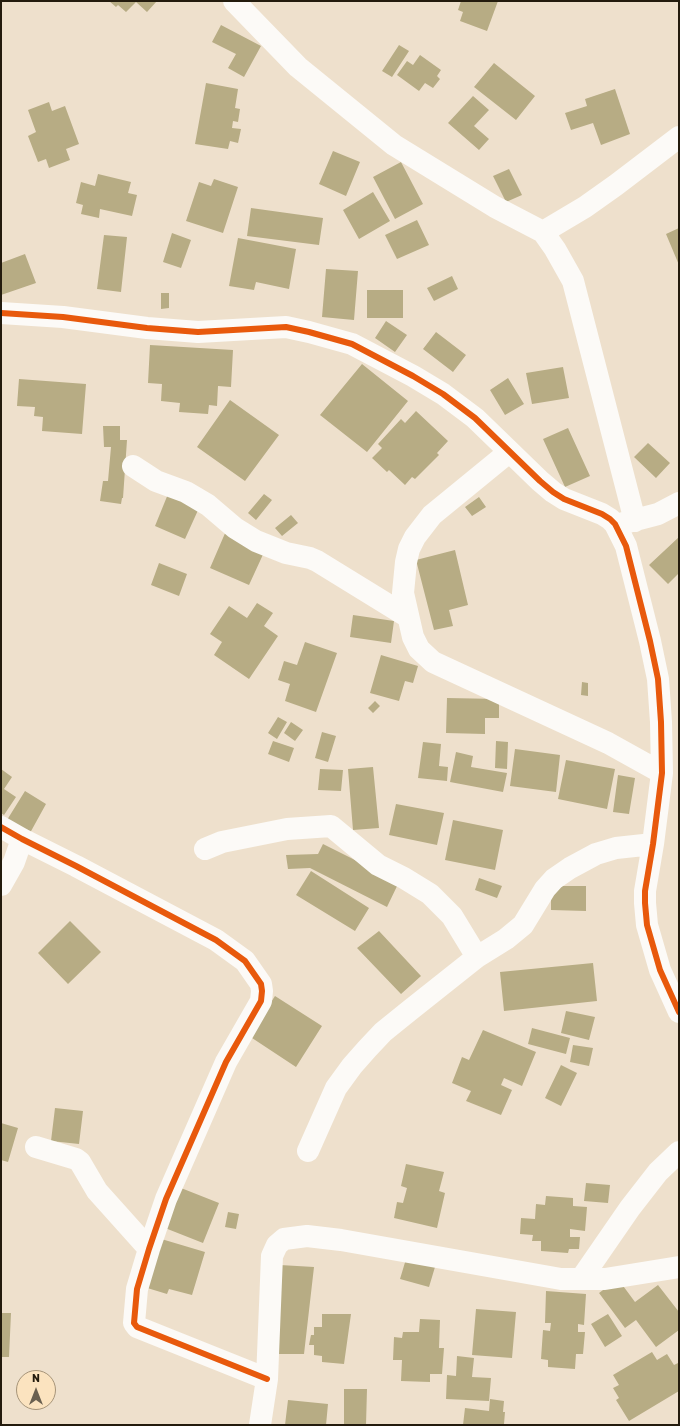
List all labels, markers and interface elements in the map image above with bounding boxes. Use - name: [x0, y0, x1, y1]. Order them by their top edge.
- north arrow: [16, 1370, 56, 1410]
- text: N: [32, 1372, 40, 1385]

